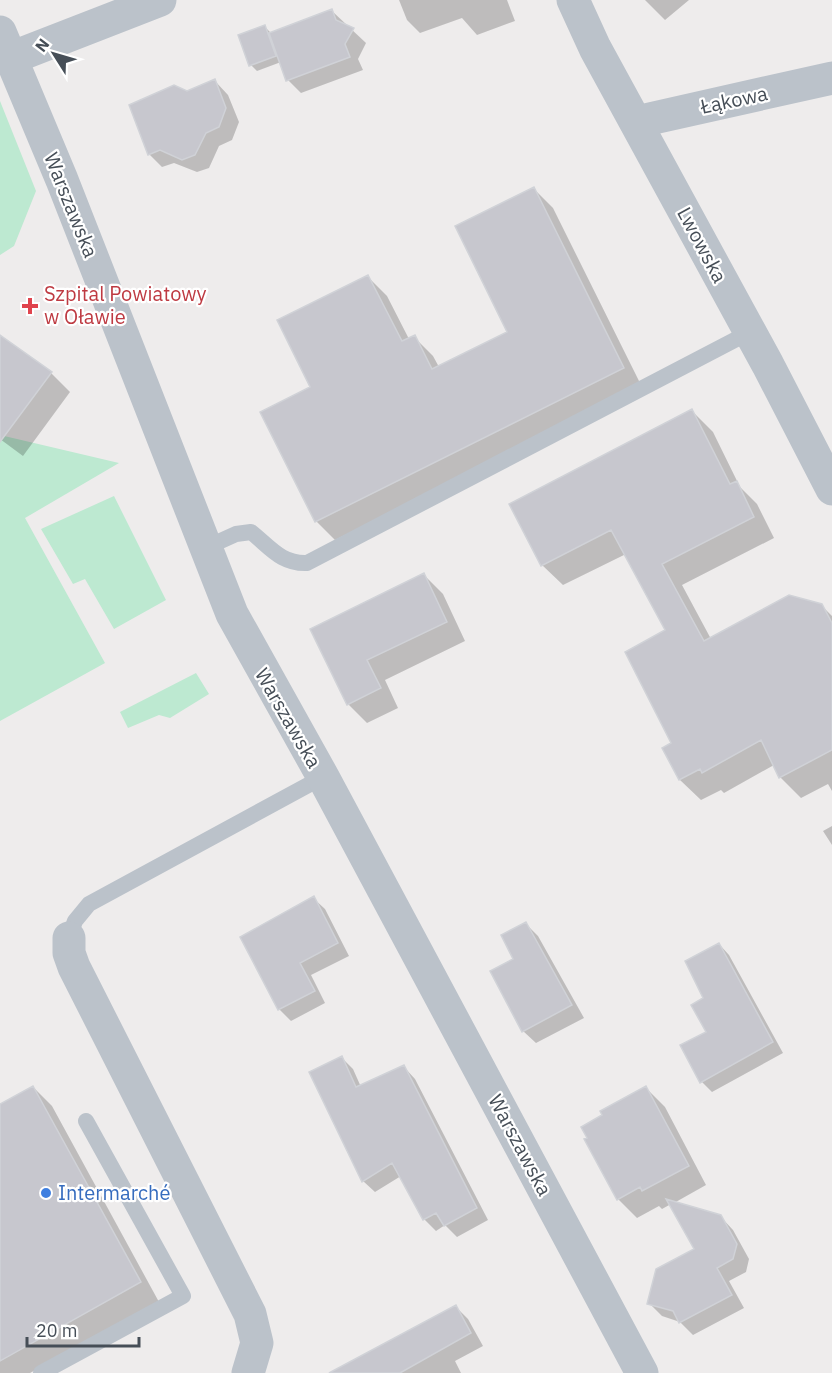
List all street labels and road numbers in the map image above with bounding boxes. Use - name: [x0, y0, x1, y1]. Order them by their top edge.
- street label: Łąkowa: [697, 79, 770, 120]
- street label: Warszawska: [38, 148, 105, 262]
- street label: Lwowska: [671, 202, 734, 288]
- street label: Warszawska: [249, 663, 328, 773]
- street label: Warszawska: [482, 1089, 559, 1201]

